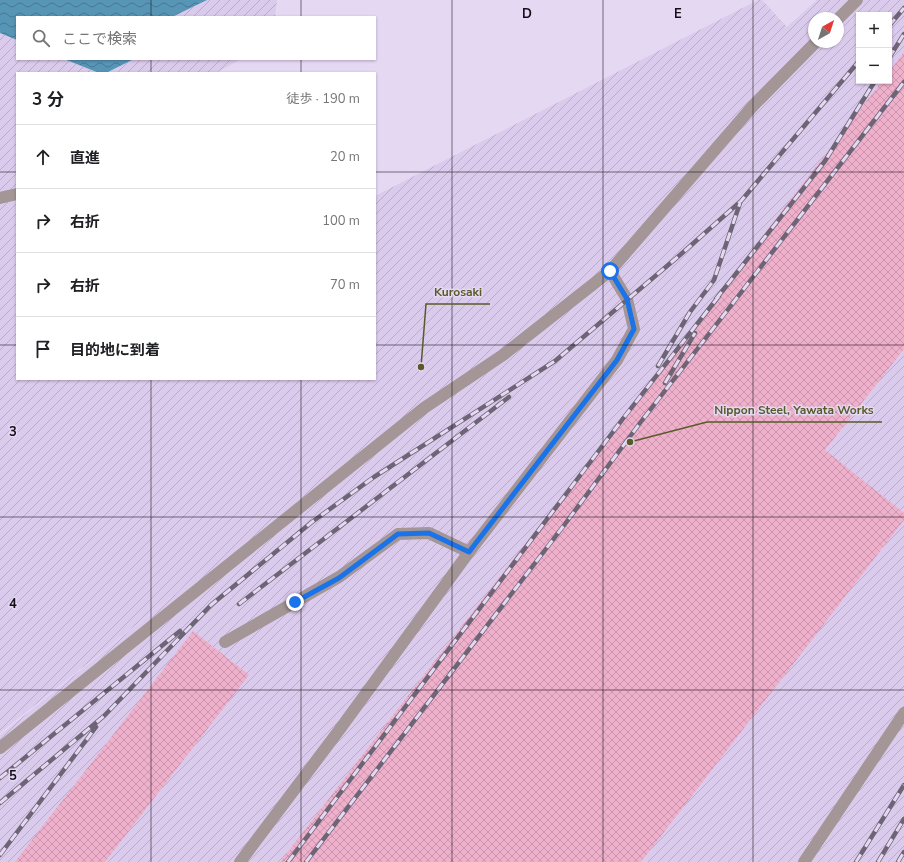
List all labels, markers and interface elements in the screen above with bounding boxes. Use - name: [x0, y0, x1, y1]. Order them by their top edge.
- text: D: [522, 5, 532, 23]
- text: E: [674, 5, 682, 23]
- north arrow: [808, 12, 844, 48]
- map controls: [856, 12, 892, 84]
- button: +: [856, 12, 892, 48]
- search box: [16, 16, 376, 60]
- icon: search: [30, 27, 52, 49]
- text: ここで検索: [62, 29, 137, 49]
- button: −: [856, 48, 892, 84]
- text: 3 分: [32, 88, 64, 111]
- text: 徒歩 · 190 m: [286, 90, 360, 108]
- icon: ahead: [32, 146, 54, 168]
- text: 直進: [70, 148, 100, 168]
- text: 20 m: [330, 148, 360, 166]
- icon: right: [32, 210, 54, 232]
- text: 右折: [70, 212, 100, 232]
- text: 100 m: [322, 212, 360, 230]
- route start: [601, 262, 619, 280]
- icon: right: [32, 274, 54, 296]
- text: 右折: [70, 276, 100, 296]
- text: 70 m: [330, 276, 360, 294]
- callout: Kurosaki: [426, 280, 490, 304]
- text: Kurosaki: [434, 284, 482, 300]
- icon: arrive: [32, 338, 54, 360]
- text: 目的地に到着: [70, 340, 160, 360]
- callout: Nippon Steel, Yawata Works: [707, 398, 882, 422]
- text: Nippon Steel, Yawata Works: [714, 402, 874, 418]
- text: 3: [9, 423, 17, 441]
- route end: [286, 593, 304, 611]
- text: 4: [9, 595, 17, 613]
- text: 5: [9, 767, 17, 785]

